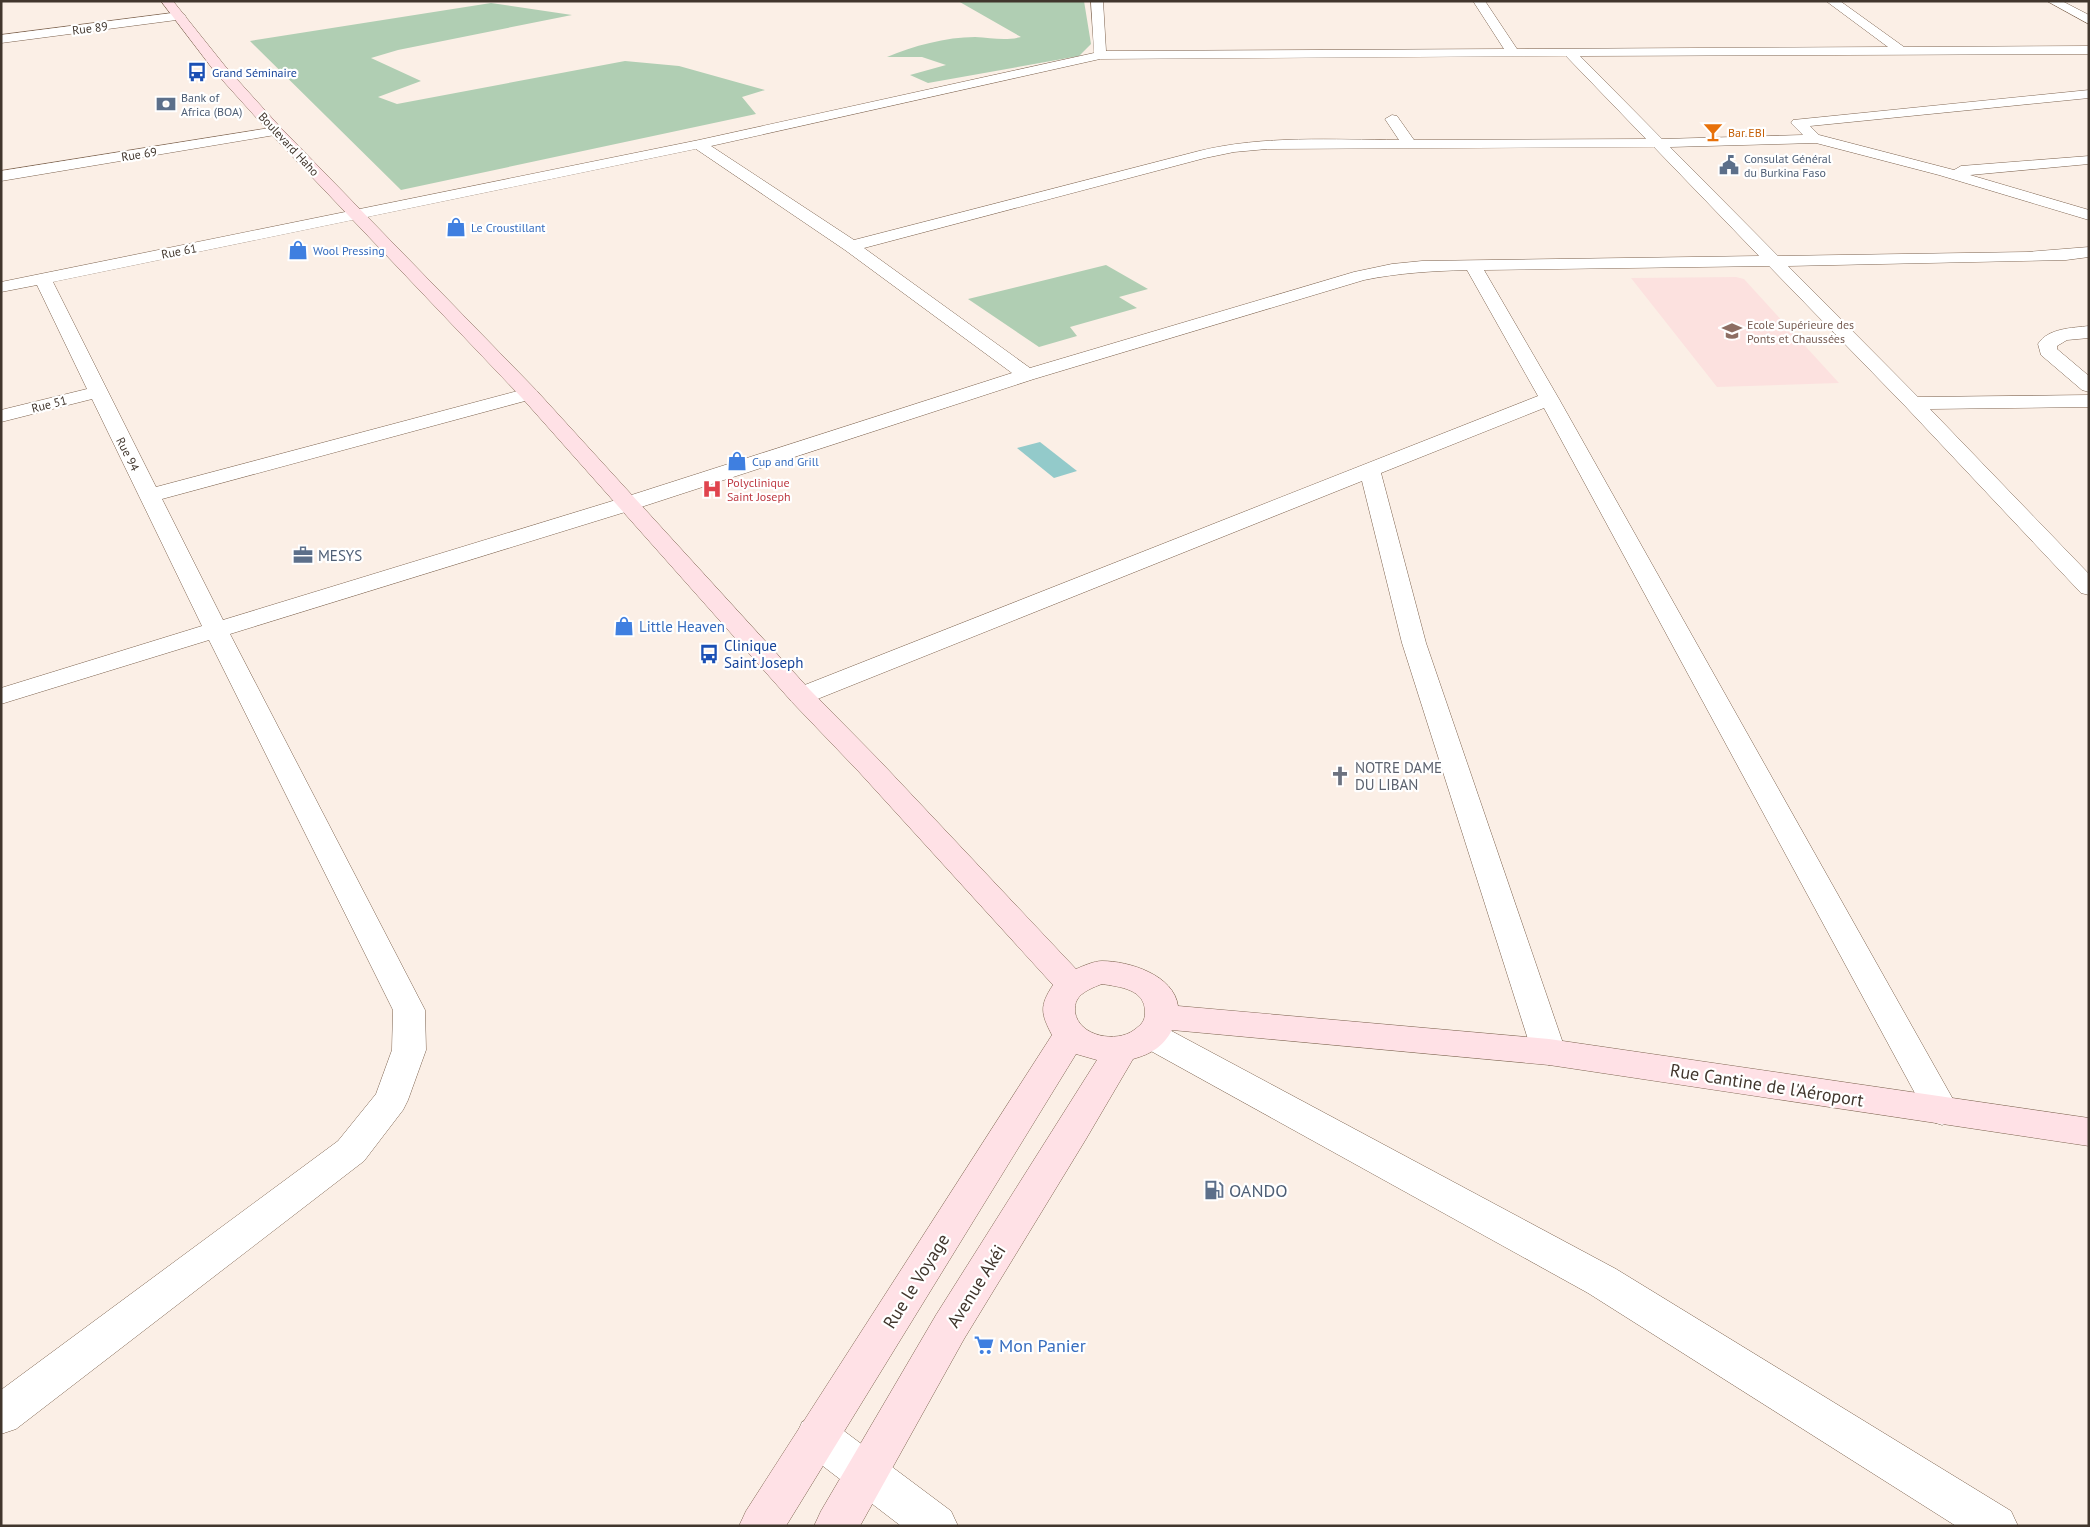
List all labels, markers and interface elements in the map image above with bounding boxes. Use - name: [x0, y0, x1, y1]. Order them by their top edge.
- street label: Rue 89: [71, 18, 109, 38]
- bus stop icon: Grand Séminaire: [186, 61, 208, 83]
- place label: Grand Séminaire: [212, 65, 297, 80]
- place label: Bank of Africa (BOA): [181, 90, 242, 119]
- bank icon: Bank of Africa (BOA): [155, 93, 177, 115]
- street label: Boulevard Haho: [256, 109, 322, 179]
- bar icon: Bar EBI: [1702, 121, 1724, 143]
- place label: Bar EBI: [1728, 125, 1765, 140]
- street label: Rue 69: [120, 144, 158, 164]
- place label: Consulat Général du Burkina Faso: [1744, 151, 1832, 180]
- public building icon: Consulat Général du Burkina Faso: [1718, 154, 1740, 176]
- shop icon: Le Croustillant: [445, 216, 467, 238]
- place label: Le Croustillant: [471, 220, 545, 235]
- shop icon: Wool Pressing: [287, 239, 309, 261]
- street label: Rue 61: [160, 240, 198, 262]
- place label: Wool Pressing: [313, 243, 385, 258]
- place label: Ecole Supérieure des Ponts et Chaussées: [1747, 317, 1854, 346]
- school or university icon: Ecole Supérieure des Ponts et Chaussées: [1721, 320, 1743, 342]
- street label: Rue 51: [30, 392, 68, 416]
- street label: Rue 94: [113, 435, 143, 474]
- shop icon: Cup and Grill: [726, 450, 748, 472]
- place label: Cup and Grill: [752, 454, 819, 469]
- place label: Polyclinique Saint Joseph: [727, 475, 791, 504]
- hospital icon: Polyclinique Saint Joseph: [701, 478, 723, 500]
- office icon: MESYS: [292, 544, 314, 566]
- place label: MESYS: [318, 546, 362, 565]
- shop icon: Little Heaven: [613, 615, 635, 637]
- place label: Little Heaven: [639, 617, 725, 636]
- place label: Clinique Saint Joseph: [724, 636, 803, 672]
- bus stop icon: Clinique Saint Joseph: [698, 643, 720, 665]
- place label: NOTRE DAME DU LIBAN: [1355, 758, 1442, 794]
- church icon: NOTRE DAME DU LIBAN: [1329, 765, 1351, 787]
- street label: Rue Cantine de l'Aéroport: [1669, 1058, 1865, 1112]
- fuel station icon: OANDO: [1203, 1179, 1225, 1201]
- place label: OANDO: [1229, 1179, 1288, 1202]
- street label: Rue le Voyage: [878, 1229, 954, 1333]
- street label: Avenue Akéi: [942, 1240, 1010, 1332]
- supermarket icon: Mon Panier: [973, 1334, 995, 1356]
- place label: Mon Panier: [999, 1334, 1086, 1357]

